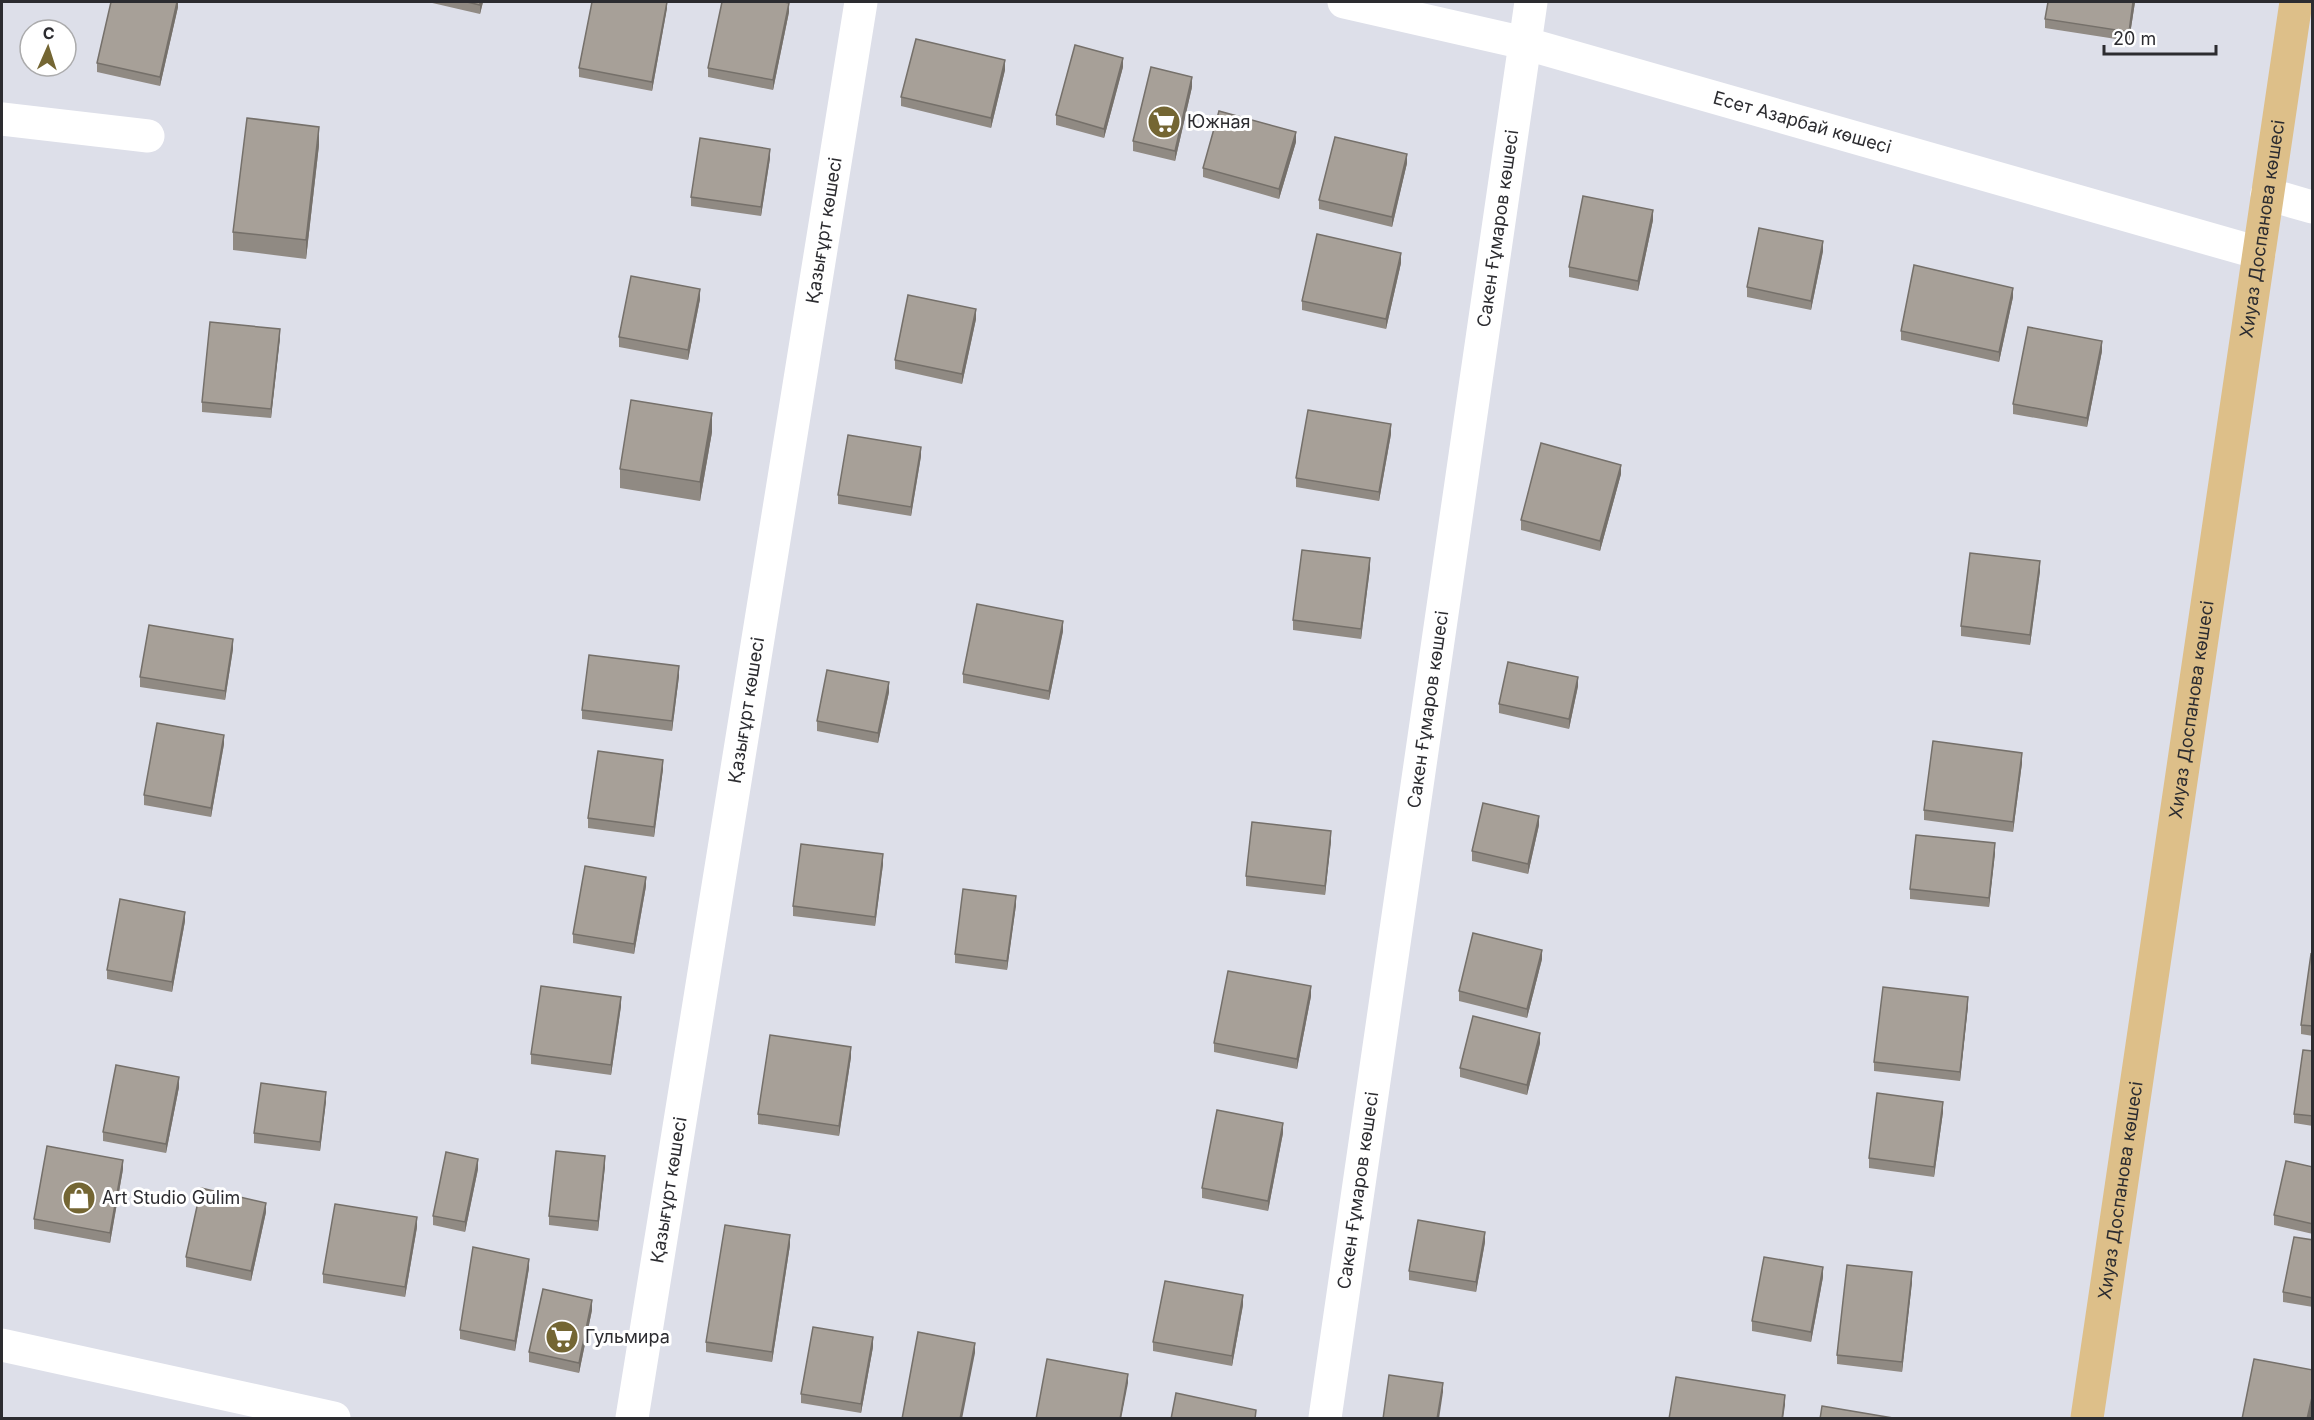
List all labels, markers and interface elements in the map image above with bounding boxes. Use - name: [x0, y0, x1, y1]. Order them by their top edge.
- north arrow: [18, 18, 78, 78]
- scale bar: [2104, 18, 2216, 56]
- text: С: [42, 23, 55, 43]
- text: 20 m: [2113, 28, 2156, 49]
- street label: Есет Азарбай көшесі: [1711, 87, 1894, 157]
- supermarket icon: Южная: [1146, 104, 1182, 140]
- place label: Южная: [1187, 111, 1251, 132]
- street label: Хиуаз Доспанова көшесі: [2236, 118, 2288, 339]
- street label: Сакен Ғұмаров көшесі: [1473, 128, 1522, 329]
- street label: Қазығұрт көшесі: [801, 156, 846, 305]
- street label: Хиуаз Доспанова көшесі: [2165, 599, 2218, 820]
- street label: Сакен Ғұмаров көшесі: [1403, 609, 1452, 810]
- street label: Қазығұрт көшесі: [724, 635, 768, 785]
- street label: Хиуаз Доспанова көшесі: [2094, 1080, 2147, 1301]
- street label: Сакен Ғұмаров көшесі: [1333, 1090, 1382, 1291]
- street label: Қазығұрт көшесі: [646, 1115, 691, 1265]
- shop icon: Art Studio Gulim: [61, 1180, 97, 1216]
- place label: Art Studio Gulim: [102, 1187, 240, 1208]
- supermarket icon: Гульмира: [544, 1319, 580, 1355]
- place label: Гульмира: [585, 1326, 670, 1347]

